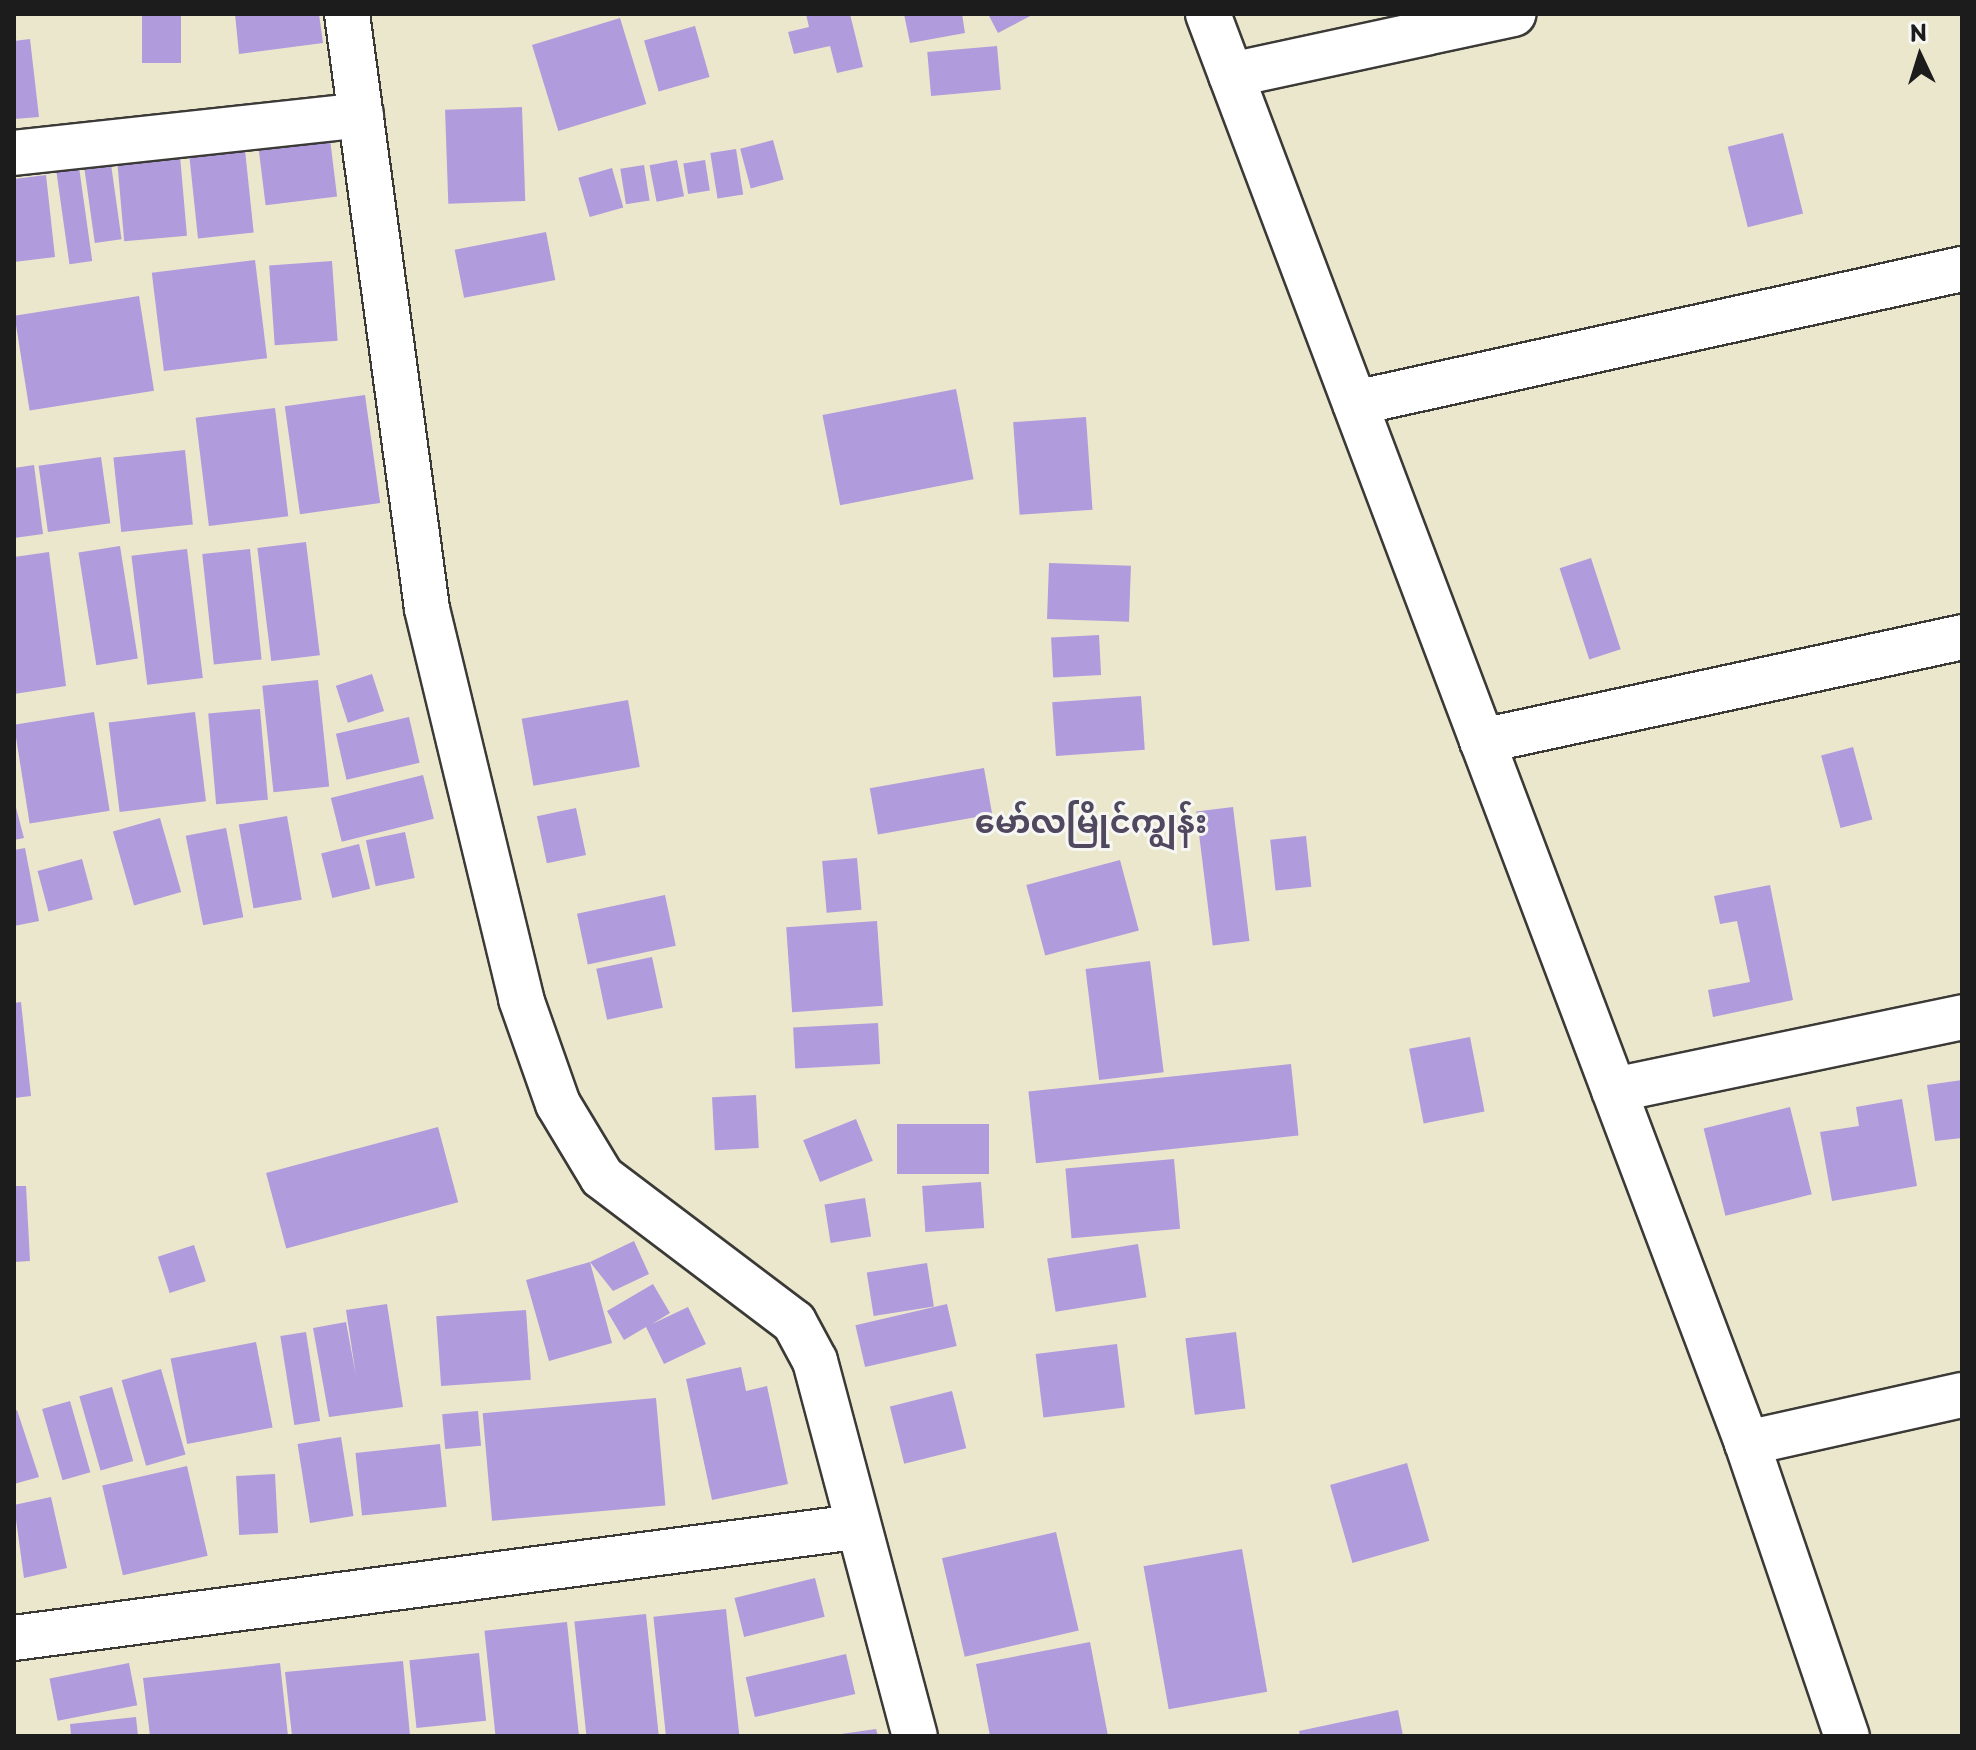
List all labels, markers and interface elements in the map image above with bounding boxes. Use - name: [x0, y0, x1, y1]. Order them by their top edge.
- text: N: [1908, 14, 1928, 49]
- north arrow: [1880, 16, 1960, 96]
- district label: မော်လမြိုင်ကျွန်း: [975, 801, 1207, 839]

